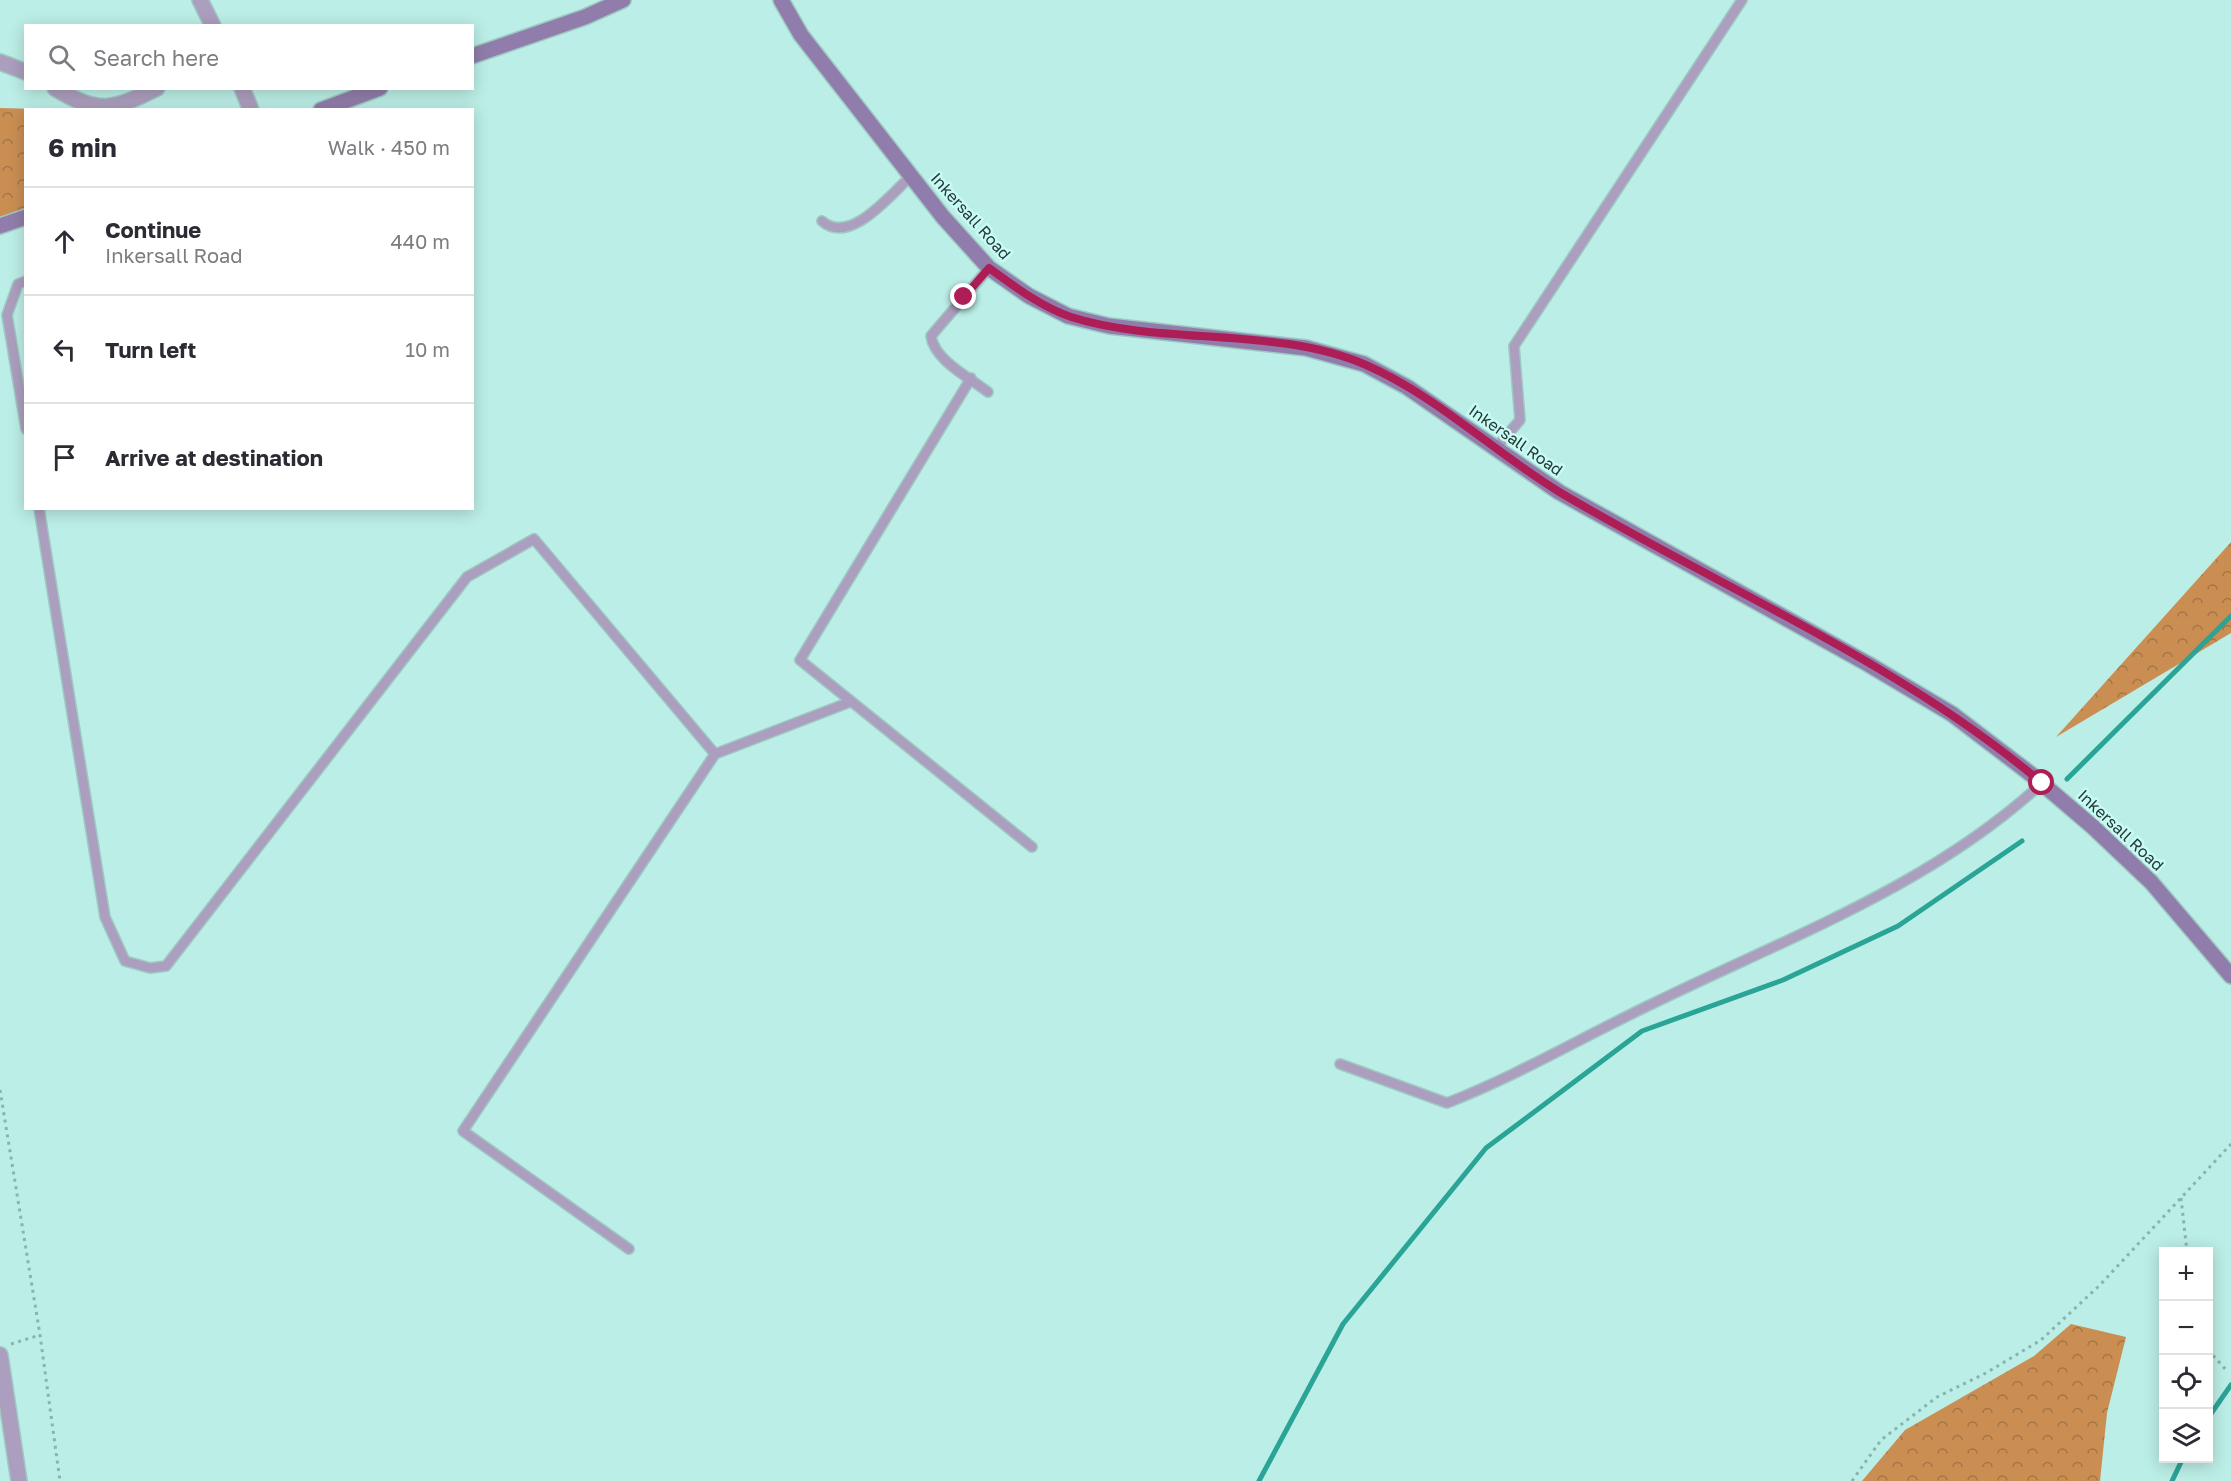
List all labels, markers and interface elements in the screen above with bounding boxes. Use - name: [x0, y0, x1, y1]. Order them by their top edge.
- search box: [24, 24, 474, 90]
- icon: search: [45, 41, 78, 74]
- text: Search here: [93, 44, 219, 71]
- text: 6 min: [48, 132, 117, 163]
- text: Walk · 450 m: [328, 135, 450, 159]
- street label: Inkersall Road: [927, 168, 1015, 264]
- text: Continue: [105, 216, 201, 243]
- icon: ahead: [48, 225, 81, 258]
- text: 440 m: [391, 229, 450, 253]
- text: Inkersall Road: [105, 243, 243, 267]
- route end: [950, 283, 976, 309]
- icon: left: [48, 333, 81, 366]
- text: Turn left: [105, 336, 196, 363]
- text: 10 m: [405, 337, 450, 361]
- street label: Inkersall Road: [1465, 400, 1567, 480]
- icon: arrive: [48, 441, 81, 474]
- text: Arrive at destination: [105, 444, 323, 471]
- route start: [2028, 769, 2054, 795]
- street label: Inkersall Road: [2074, 785, 2168, 875]
- map controls: [2159, 1247, 2213, 1463]
- button: +: [2159, 1247, 2213, 1301]
- button: −: [2159, 1301, 2213, 1355]
- button: locate: [2159, 1355, 2213, 1409]
- button: layers: [2159, 1409, 2213, 1463]

